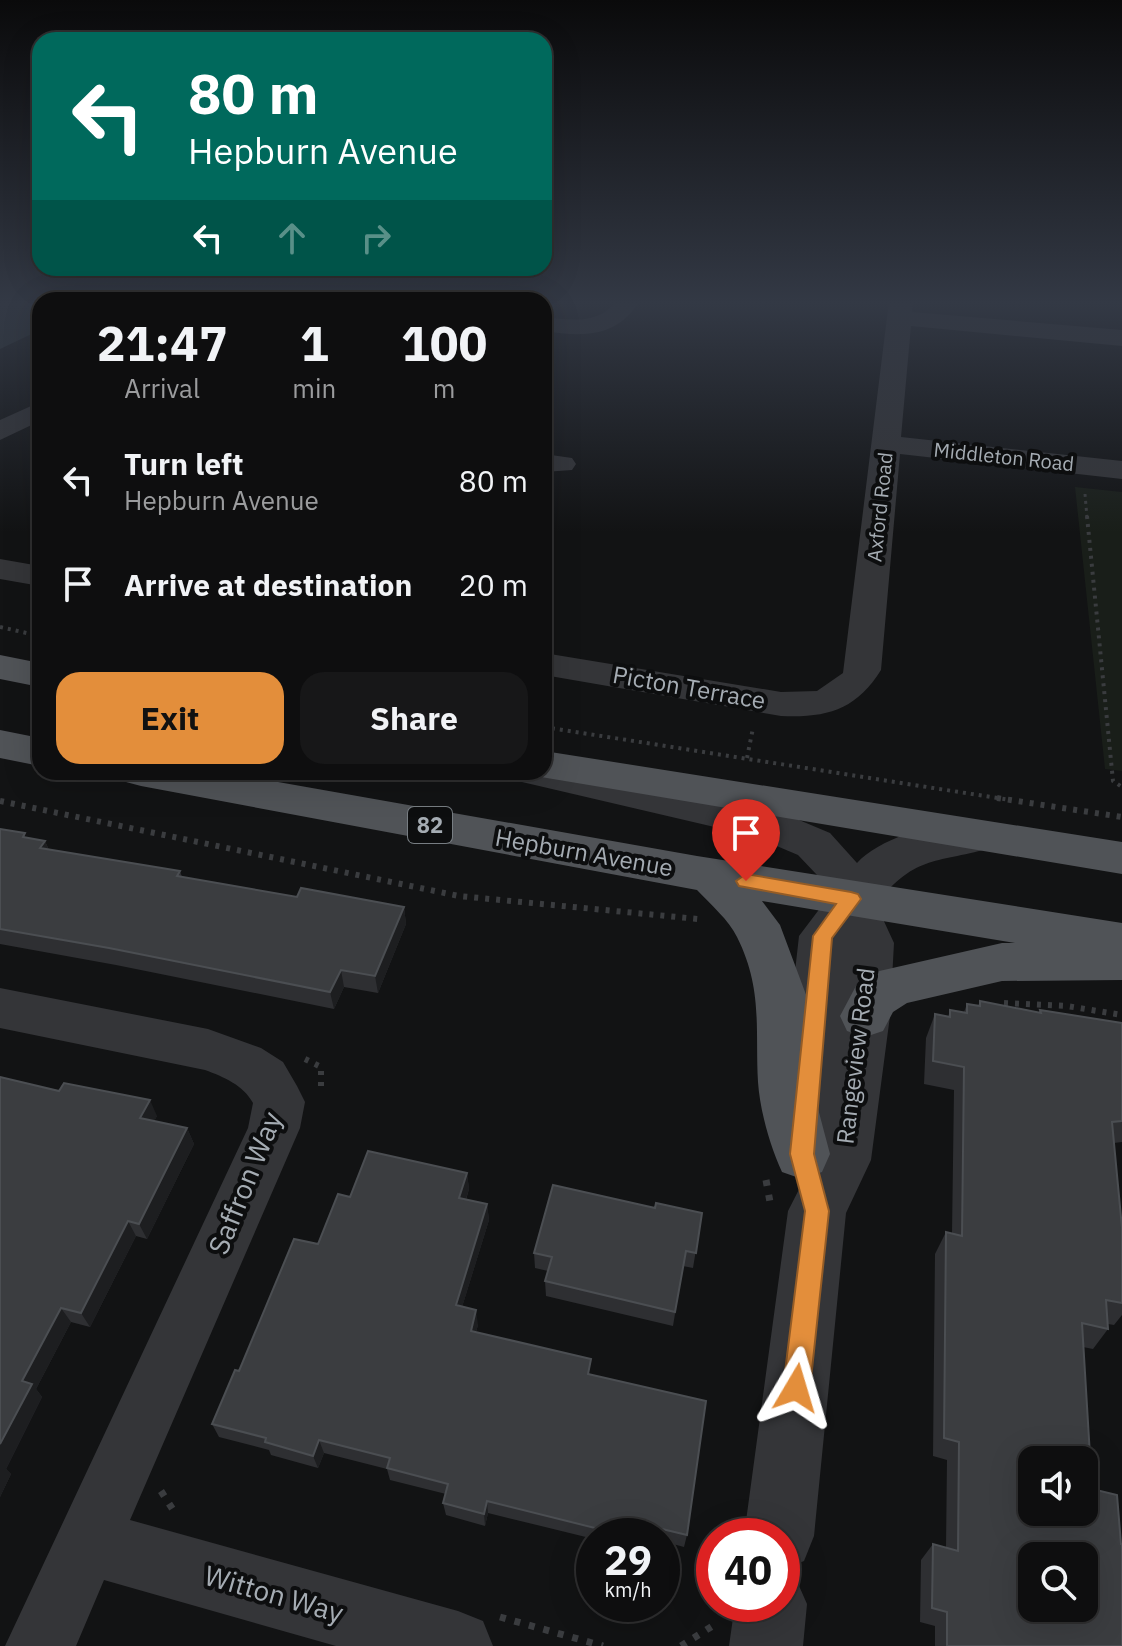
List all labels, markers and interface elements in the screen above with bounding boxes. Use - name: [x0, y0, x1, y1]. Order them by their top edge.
- text: 80 m: [188, 57, 318, 129]
- icon: left: [56, 64, 160, 168]
- text: Hepburn Avenue: [188, 127, 458, 174]
- icon: left: [186, 216, 230, 260]
- icon: ahead: [270, 216, 314, 260]
- icon: right: [354, 216, 398, 260]
- text: 21:47: [97, 312, 228, 374]
- text: 1: [300, 312, 329, 374]
- text: 100: [401, 312, 487, 374]
- text: Arrival: [124, 371, 200, 405]
- text: min: [292, 371, 336, 405]
- text: m: [433, 371, 455, 405]
- street label: Middleton Road: [932, 436, 1076, 477]
- text: Turn left: [124, 444, 243, 483]
- street label: Axford Road: [860, 451, 899, 563]
- icon: left: [56, 458, 100, 502]
- text: 80 m: [459, 461, 528, 500]
- text: Hepburn Avenue: [124, 483, 319, 517]
- icon: arrive: [56, 562, 100, 606]
- text: Arrive at destination: [124, 565, 412, 604]
- text: 20 m: [459, 565, 528, 604]
- street label: Picton Terrace: [610, 658, 768, 716]
- button: Exit: [56, 672, 284, 764]
- button: Share: [300, 672, 528, 764]
- pin: [712, 799, 780, 881]
- road number: 82: [408, 807, 452, 843]
- icon: arrive: [724, 811, 768, 855]
- street label: Hepburn Avenue: [493, 821, 676, 883]
- street label: Rangeview Road: [828, 966, 882, 1146]
- street label: Saffron Way: [199, 1106, 290, 1260]
- position arrow: [754, 1346, 838, 1430]
- map controls: [1018, 1446, 1098, 1622]
- button: sound: [1018, 1446, 1098, 1526]
- speed limit sign: 40: [696, 1518, 800, 1622]
- text: 29: [604, 1534, 652, 1586]
- button: search: [1018, 1542, 1098, 1622]
- street label: Witton Way: [200, 1556, 348, 1631]
- text: km/h: [604, 1576, 652, 1603]

